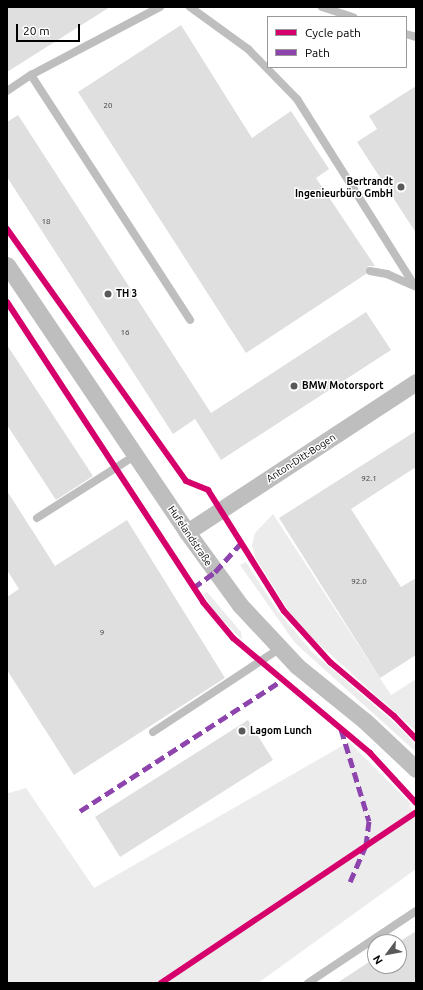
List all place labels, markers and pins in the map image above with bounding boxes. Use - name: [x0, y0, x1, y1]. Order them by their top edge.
- place label: Bertrandt Ingenieurbüro GmbH: [295, 175, 393, 198]
- marker: Bertrandt Ingenieurbüro GmbH: [396, 182, 406, 192]
- place label: TH 3: [116, 288, 137, 300]
- marker: TH 3: [103, 289, 113, 299]
- place label: BMW Motorsport: [302, 380, 384, 392]
- marker: BMW Motorsport: [289, 381, 299, 391]
- place label: Lagom Lunch: [250, 725, 312, 737]
- marker: Lagom Lunch: [237, 726, 247, 736]

